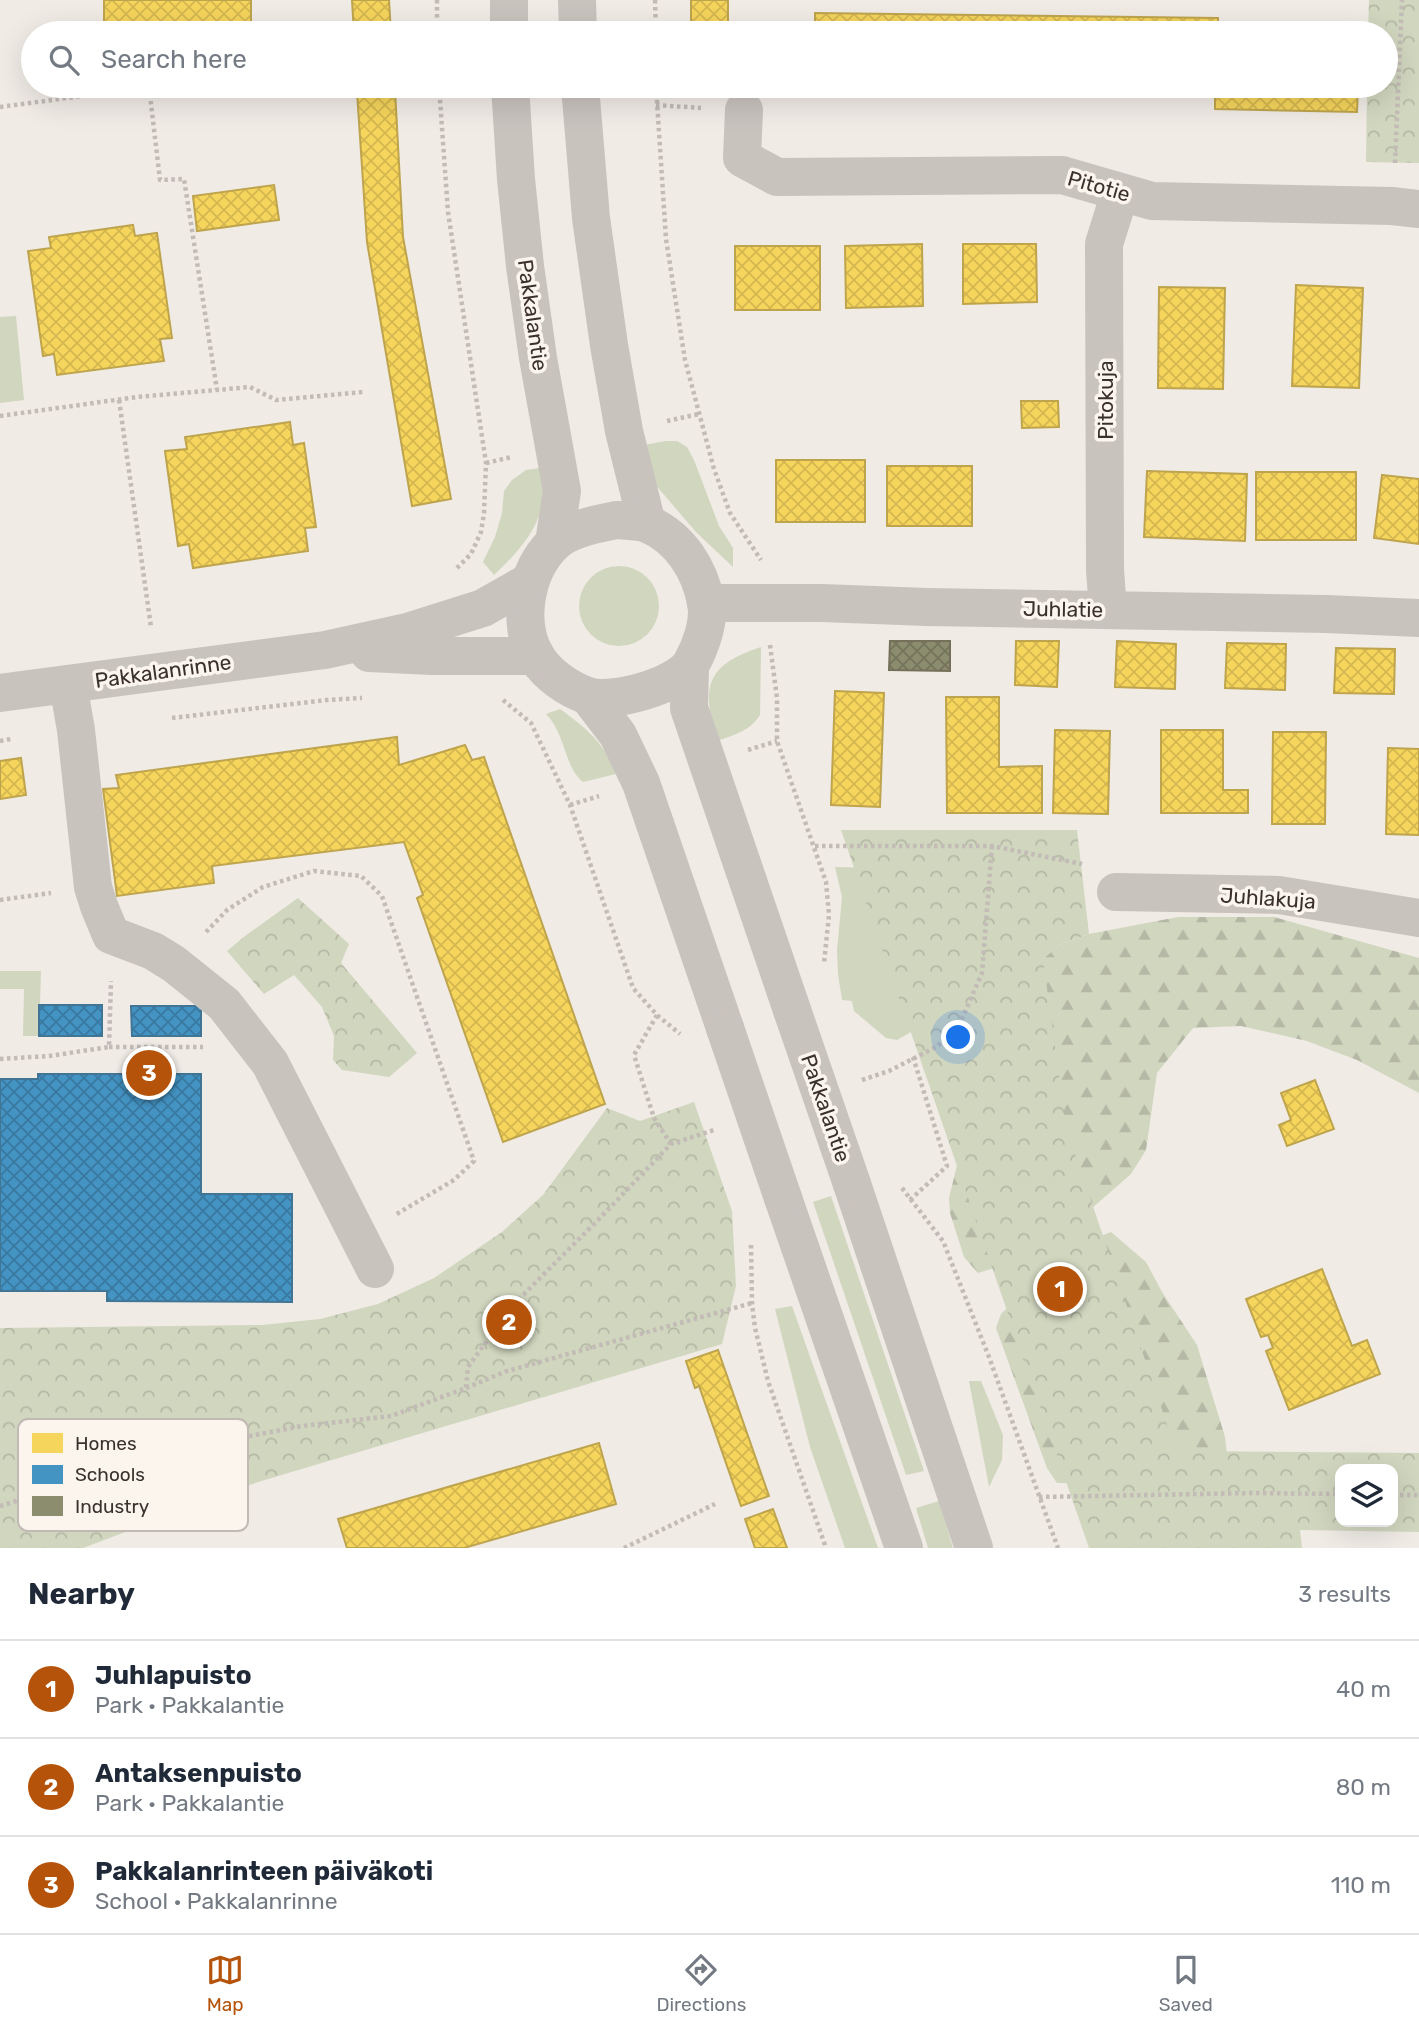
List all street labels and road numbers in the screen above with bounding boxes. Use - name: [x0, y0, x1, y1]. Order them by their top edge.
- street label: Pitotie: [1065, 165, 1133, 207]
- street label: Pakkalantie: [513, 258, 553, 372]
- street label: Pitokuja: [1093, 360, 1118, 440]
- street label: Juhlatie: [1023, 596, 1103, 622]
- street label: Pakkalanrinne: [93, 649, 233, 693]
- street label: Juhlakuja: [1219, 882, 1317, 914]
- street label: Pakkalantie: [796, 1051, 856, 1165]

